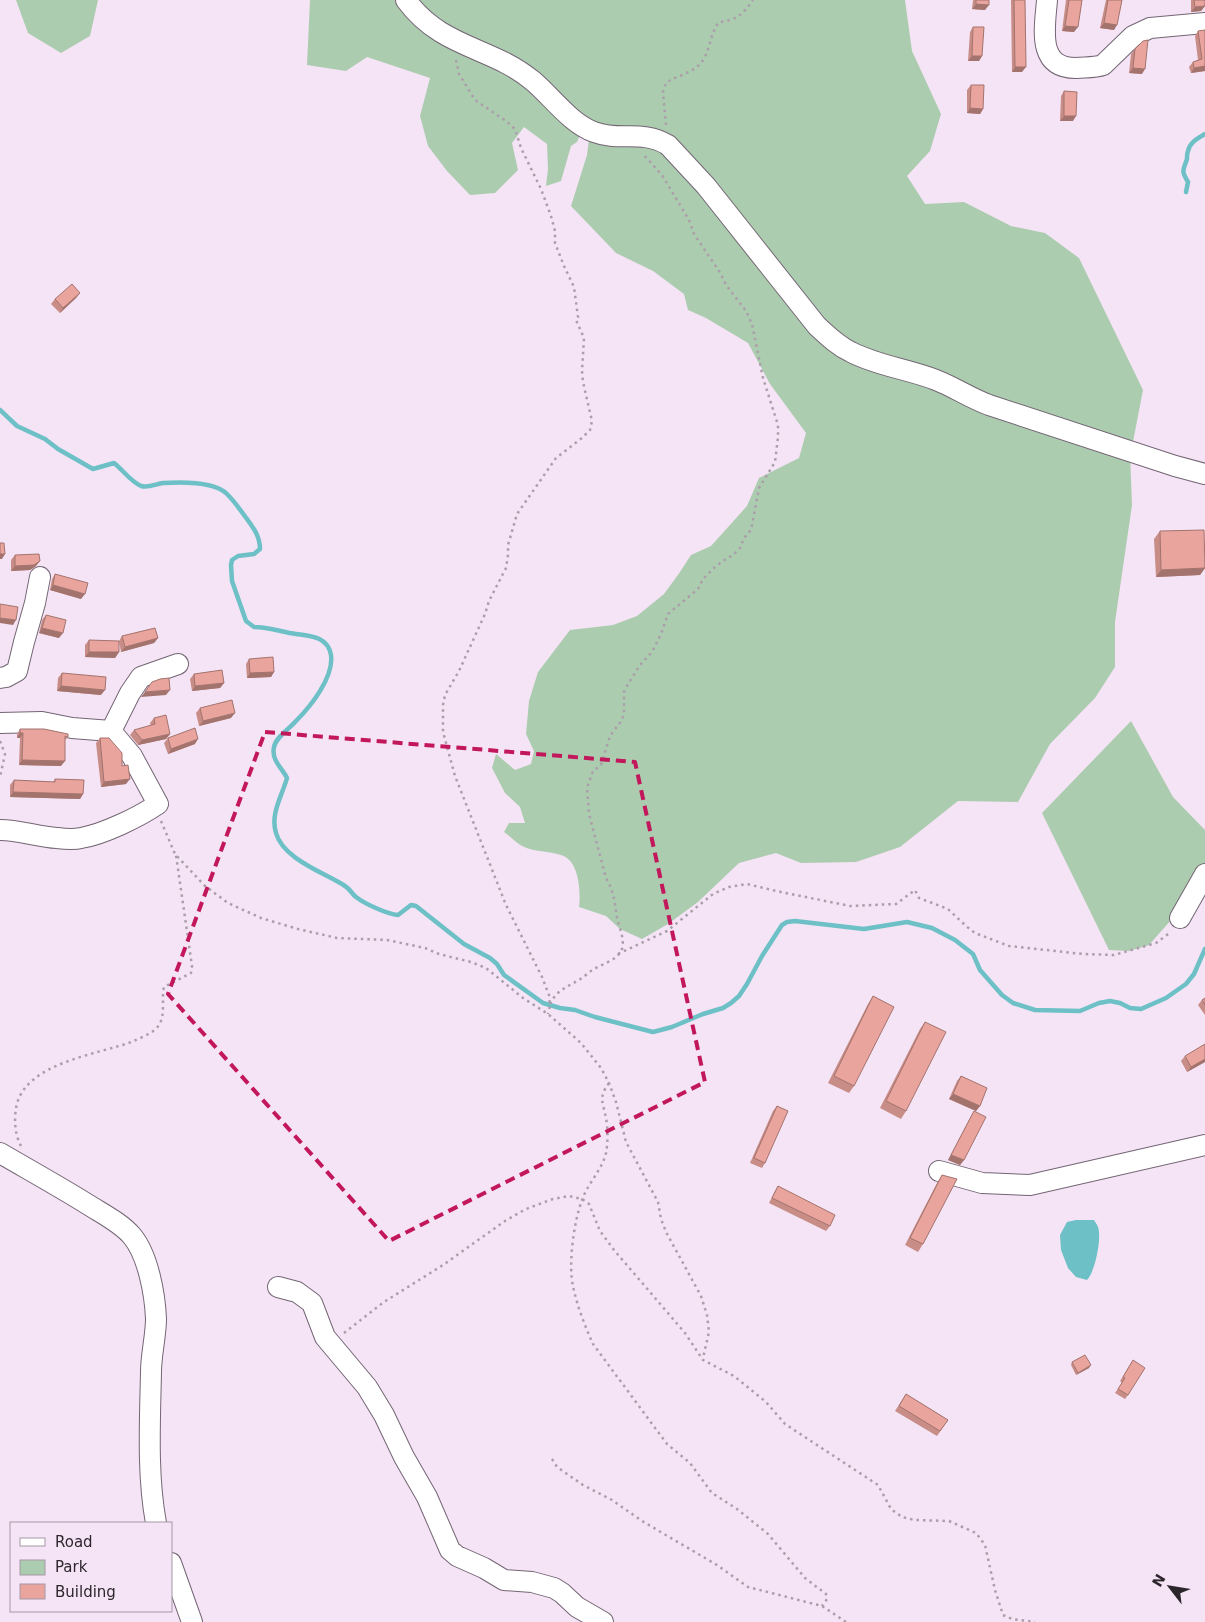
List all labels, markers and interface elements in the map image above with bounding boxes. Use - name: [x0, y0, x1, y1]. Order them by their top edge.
- legend: [10, 1522, 172, 1612]
- text: Road: [55, 1533, 93, 1551]
- text: Park: [55, 1558, 88, 1576]
- north arrow: [1145, 1562, 1195, 1612]
- text: N: [1149, 1571, 1169, 1589]
- text: Building: [55, 1583, 116, 1601]

